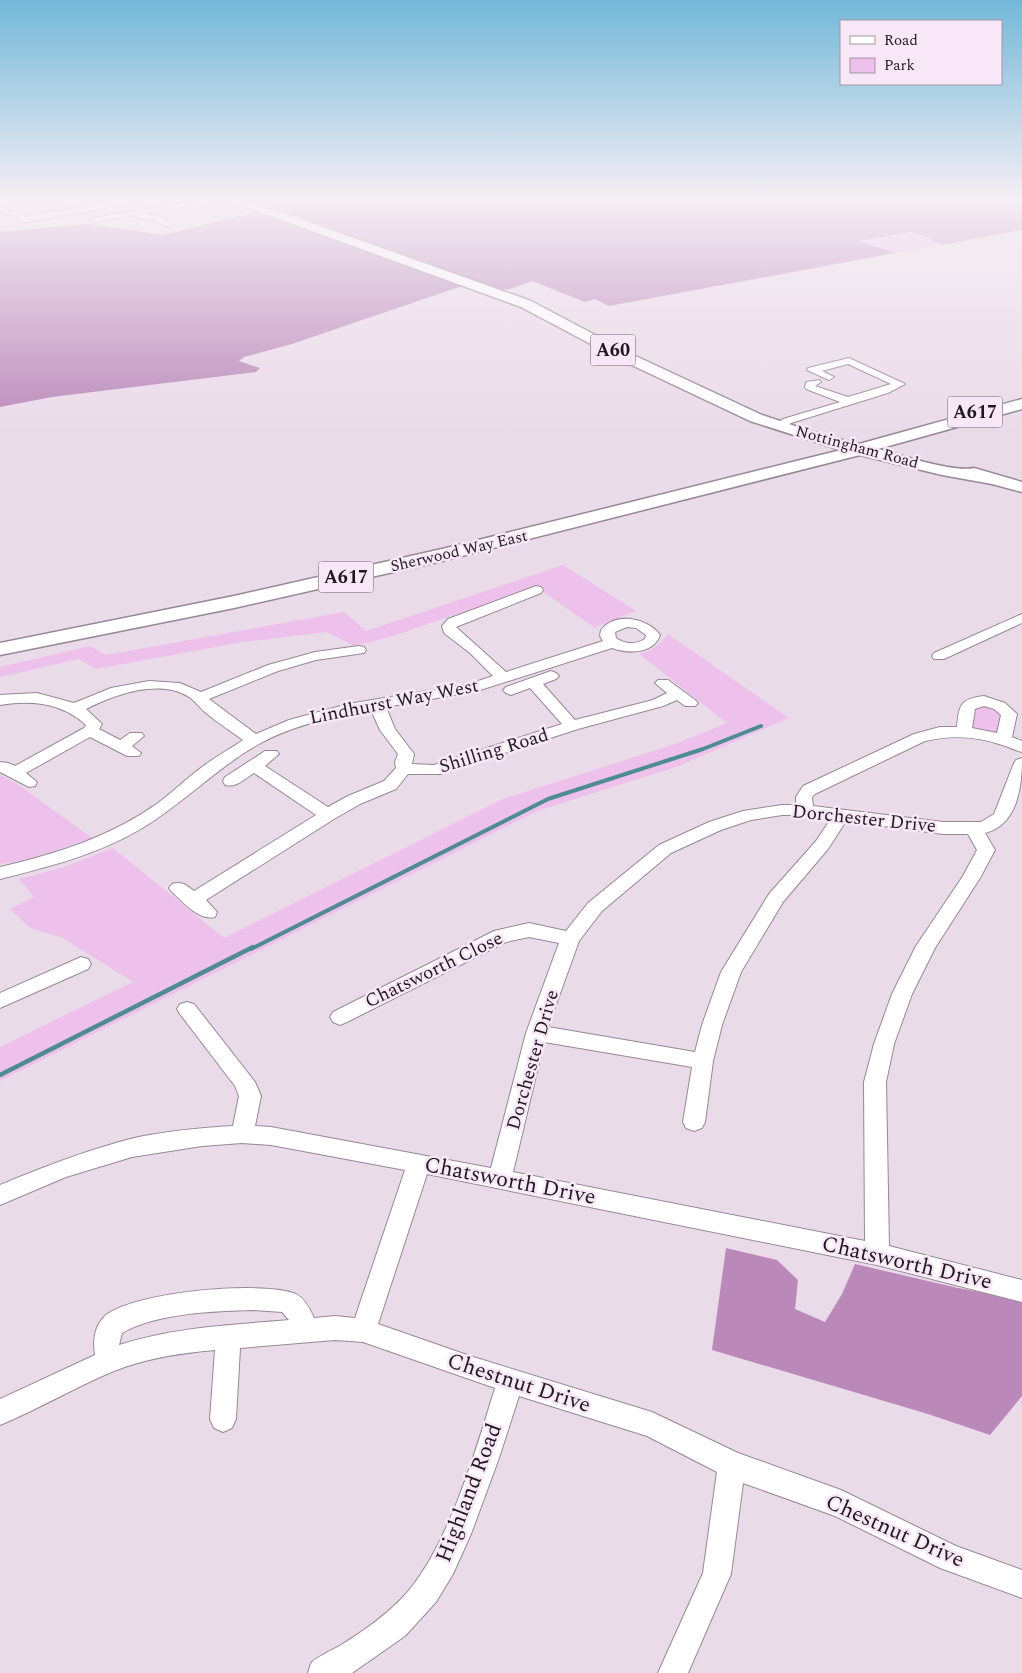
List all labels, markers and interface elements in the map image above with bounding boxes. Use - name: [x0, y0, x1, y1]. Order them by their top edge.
- legend: [840, 20, 1002, 85]
- text: Road: [884, 29, 918, 52]
- text: Park: [884, 54, 915, 77]
- road number: A60: [590, 334, 636, 366]
- road number: A617: [948, 397, 1002, 428]
- street label: Nottingham Road: [793, 419, 921, 475]
- street label: Sherwood Way East: [388, 524, 530, 578]
- road number: A617: [318, 562, 374, 592]
- street label: Lindhurst Way West: [307, 671, 481, 733]
- street label: Shilling Road: [436, 721, 552, 781]
- street label: Dorchester Drive: [791, 797, 937, 841]
- street label: Chatsworth Close: [360, 924, 508, 1016]
- street label: Dorchester Drive: [499, 986, 567, 1134]
- street label: Chatsworth Drive: [422, 1148, 598, 1214]
- street label: Chatsworth Drive: [819, 1227, 995, 1299]
- street label: Chestnut Drive: [443, 1344, 595, 1422]
- street label: Highland Road: [427, 1419, 511, 1567]
- street label: Chestnut Drive: [820, 1486, 970, 1576]

